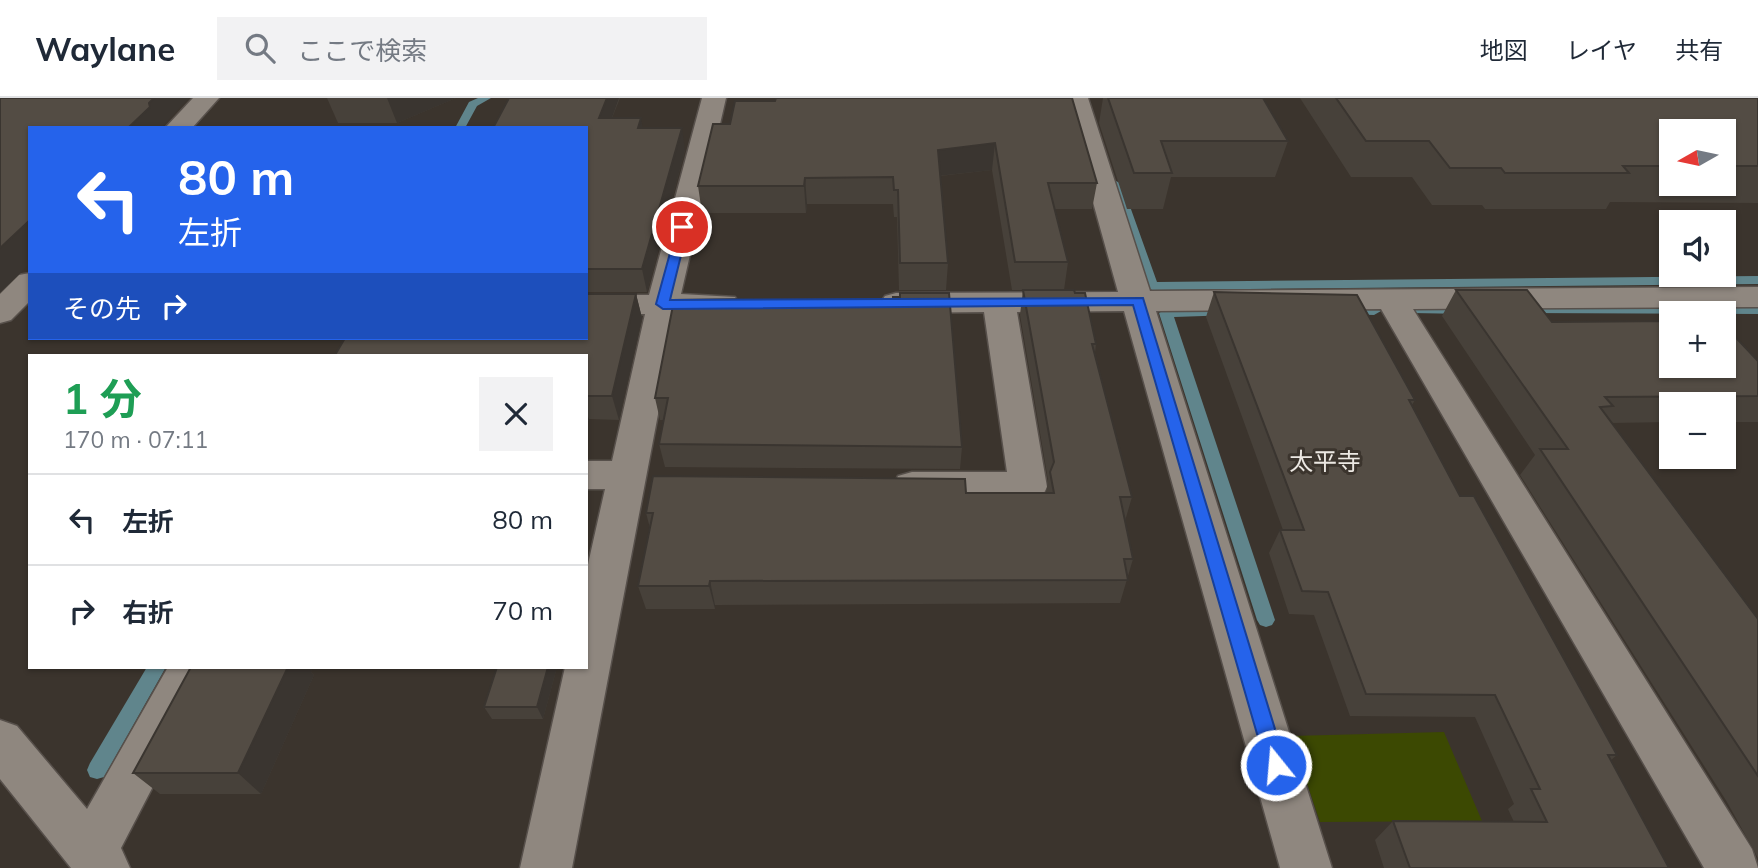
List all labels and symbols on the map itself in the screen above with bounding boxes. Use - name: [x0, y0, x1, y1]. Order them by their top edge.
- north arrow: [1659, 119, 1736, 196]
- pin: [652, 197, 712, 257]
- district label: 太平寺: [1289, 446, 1361, 476]
- position arrow: [1239, 728, 1313, 802]

